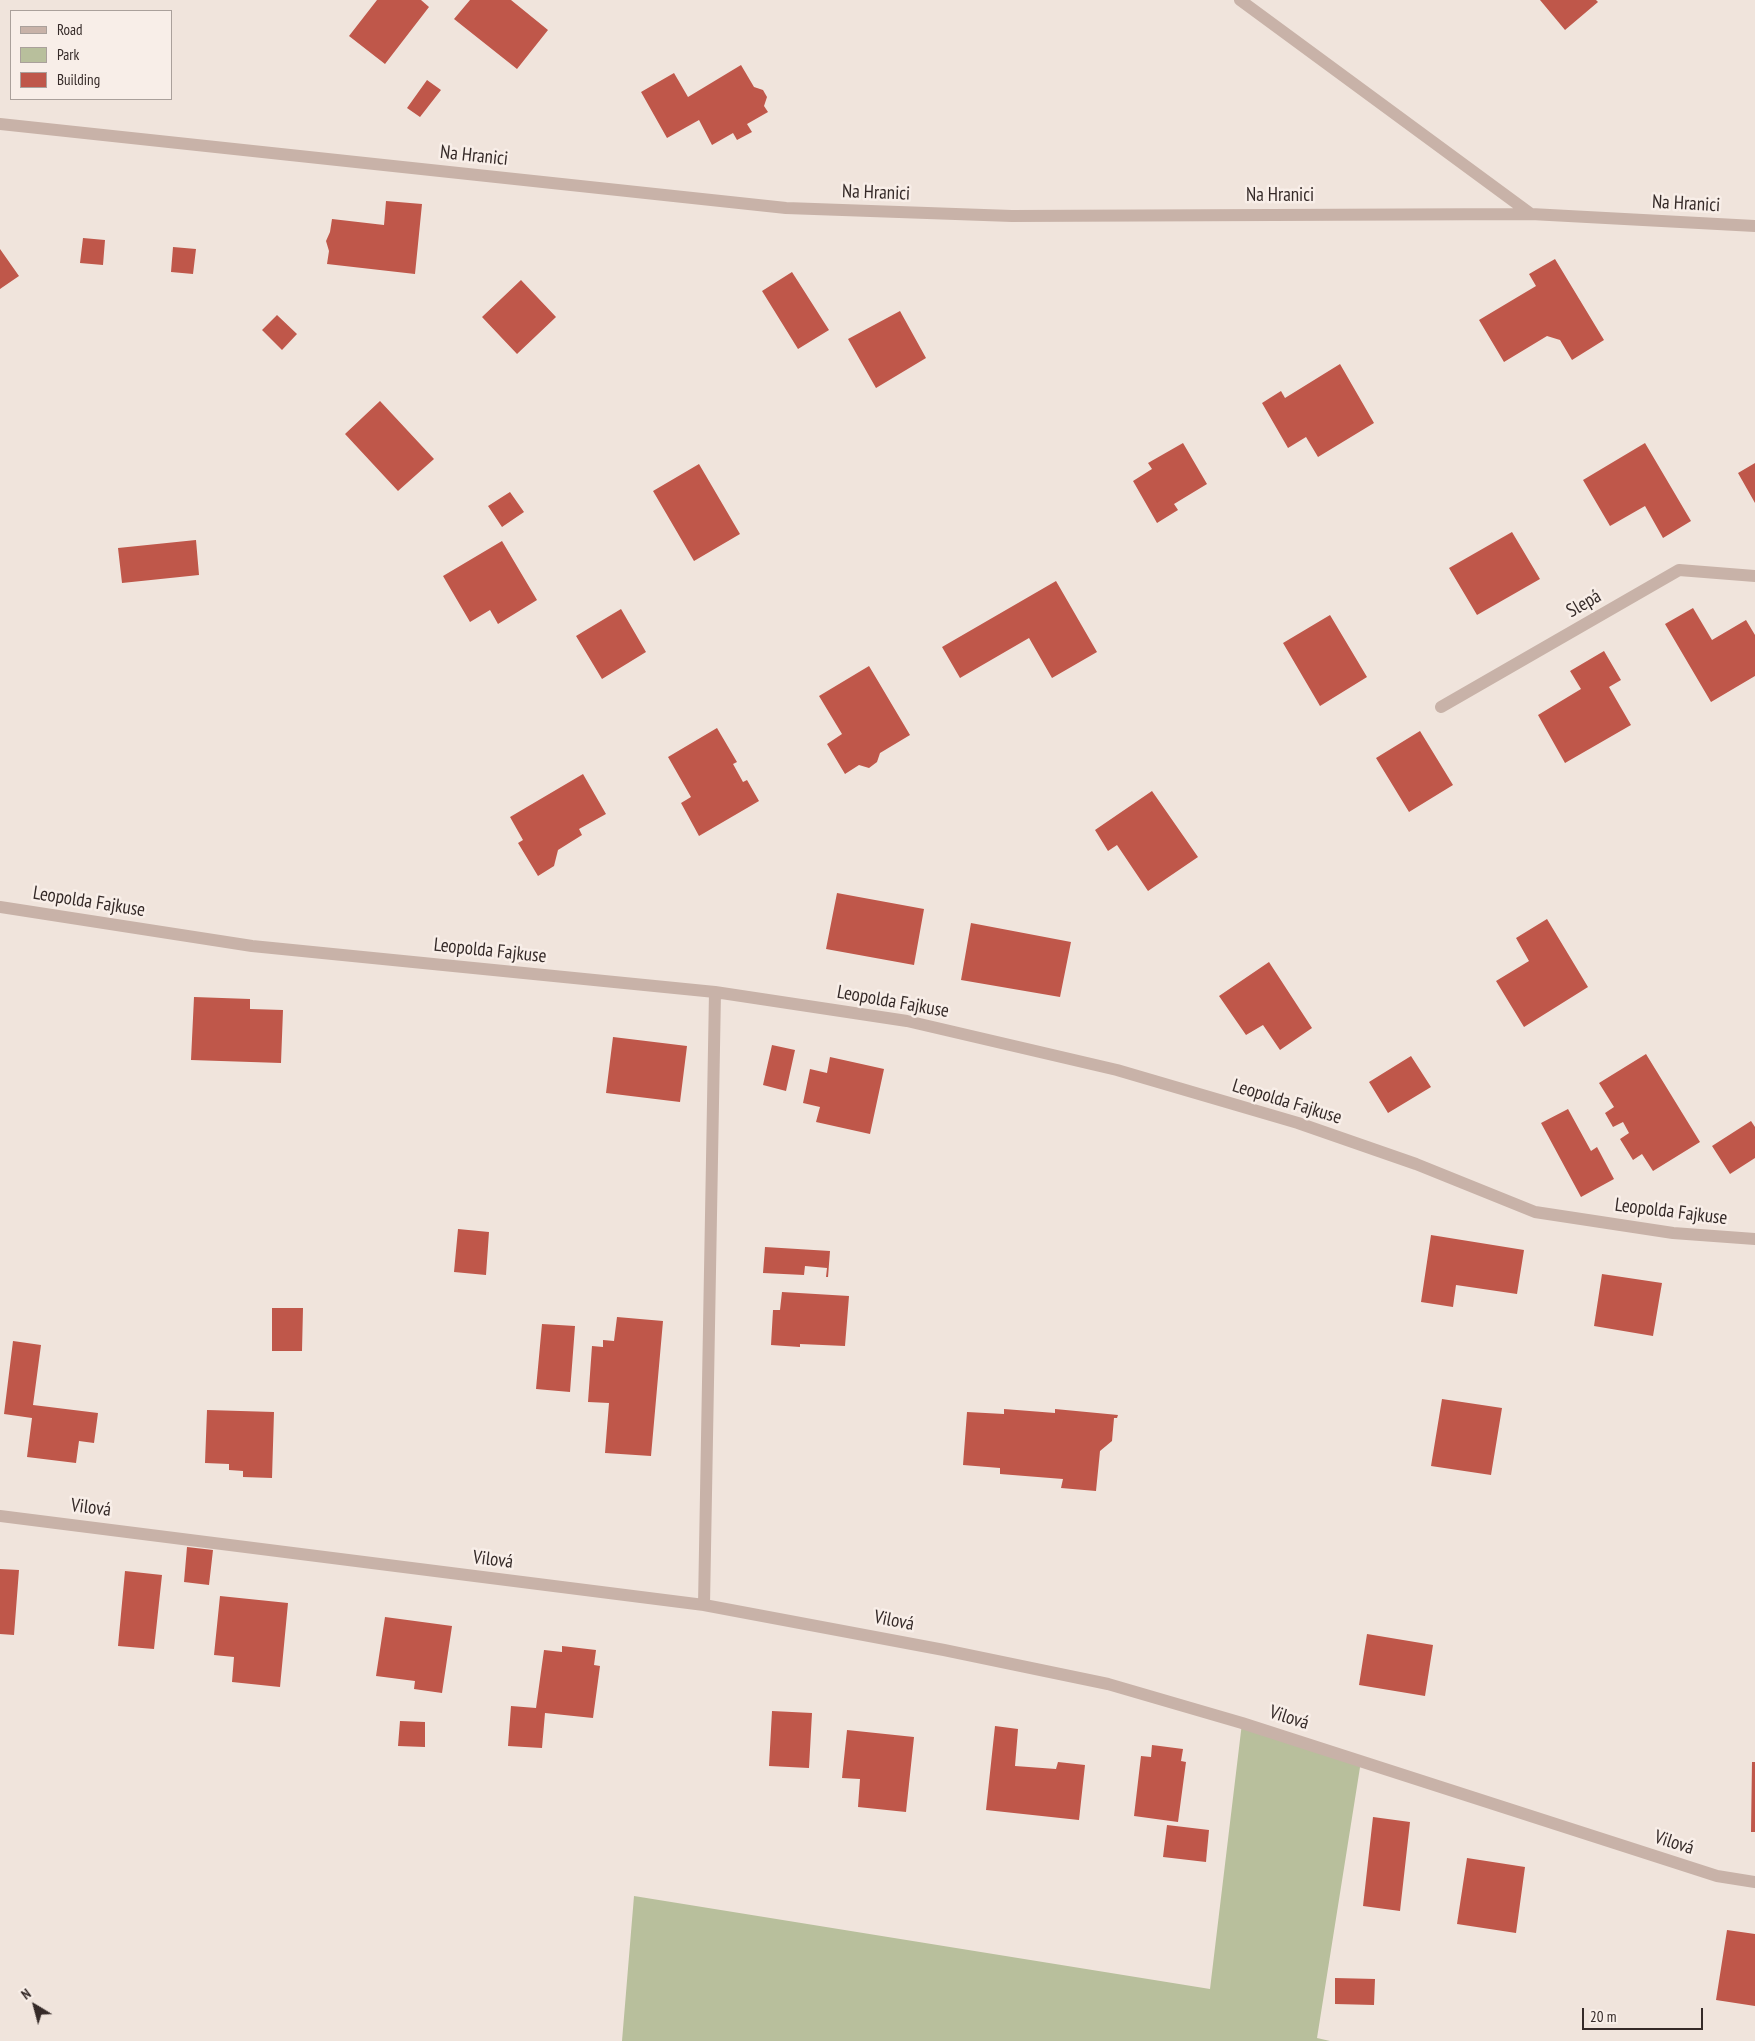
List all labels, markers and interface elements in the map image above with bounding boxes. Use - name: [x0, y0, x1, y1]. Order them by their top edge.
- legend: [10, 10, 172, 100]
- text: Road: [57, 20, 83, 39]
- text: Park: [57, 45, 79, 64]
- text: Building: [57, 70, 100, 89]
- street label: Na Hranici: [439, 141, 509, 171]
- street label: Na Hranici: [842, 180, 910, 206]
- street label: Na Hranici: [1246, 185, 1314, 207]
- street label: Na Hranici: [1651, 191, 1721, 217]
- street label: Slepá: [1563, 585, 1605, 623]
- street label: Leopolda Fajkuse: [31, 882, 147, 922]
- street label: Leopolda Fajkuse: [433, 934, 547, 968]
- street label: Leopolda Fajkuse: [835, 981, 951, 1023]
- street label: Leopolda Fajkuse: [1230, 1075, 1344, 1129]
- street label: Leopolda Fajkuse: [1613, 1194, 1729, 1230]
- street label: Vilová: [70, 1494, 112, 1522]
- street label: Vilová: [472, 1546, 514, 1574]
- street label: Vilová: [872, 1606, 916, 1636]
- street label: Vilová: [1266, 1701, 1312, 1735]
- street label: Vilová: [1651, 1826, 1697, 1860]
- north arrow: [10, 1981, 60, 2031]
- text: N: [18, 1985, 34, 2003]
- scale bar: [1585, 1998, 1706, 2030]
- text: 20 m: [1590, 2007, 1616, 2026]

